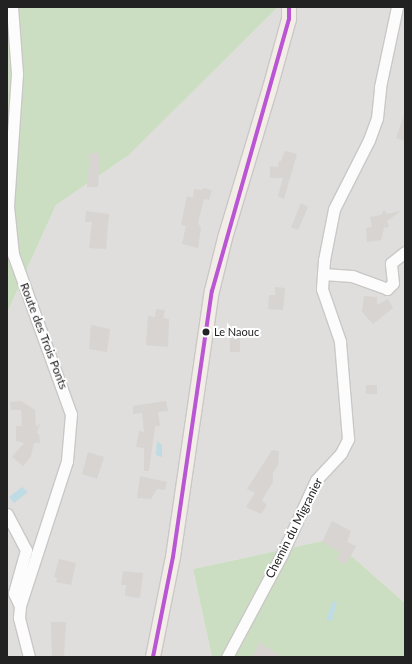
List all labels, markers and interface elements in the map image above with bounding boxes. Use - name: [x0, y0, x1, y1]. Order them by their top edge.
- street label: Route des Trois Ponts: [17, 281, 71, 391]
- place label: Le Naouc: [214, 325, 259, 339]
- marker: Le Naouc: [201, 327, 211, 337]
- street label: Chemin du Migranier: [262, 475, 326, 581]

